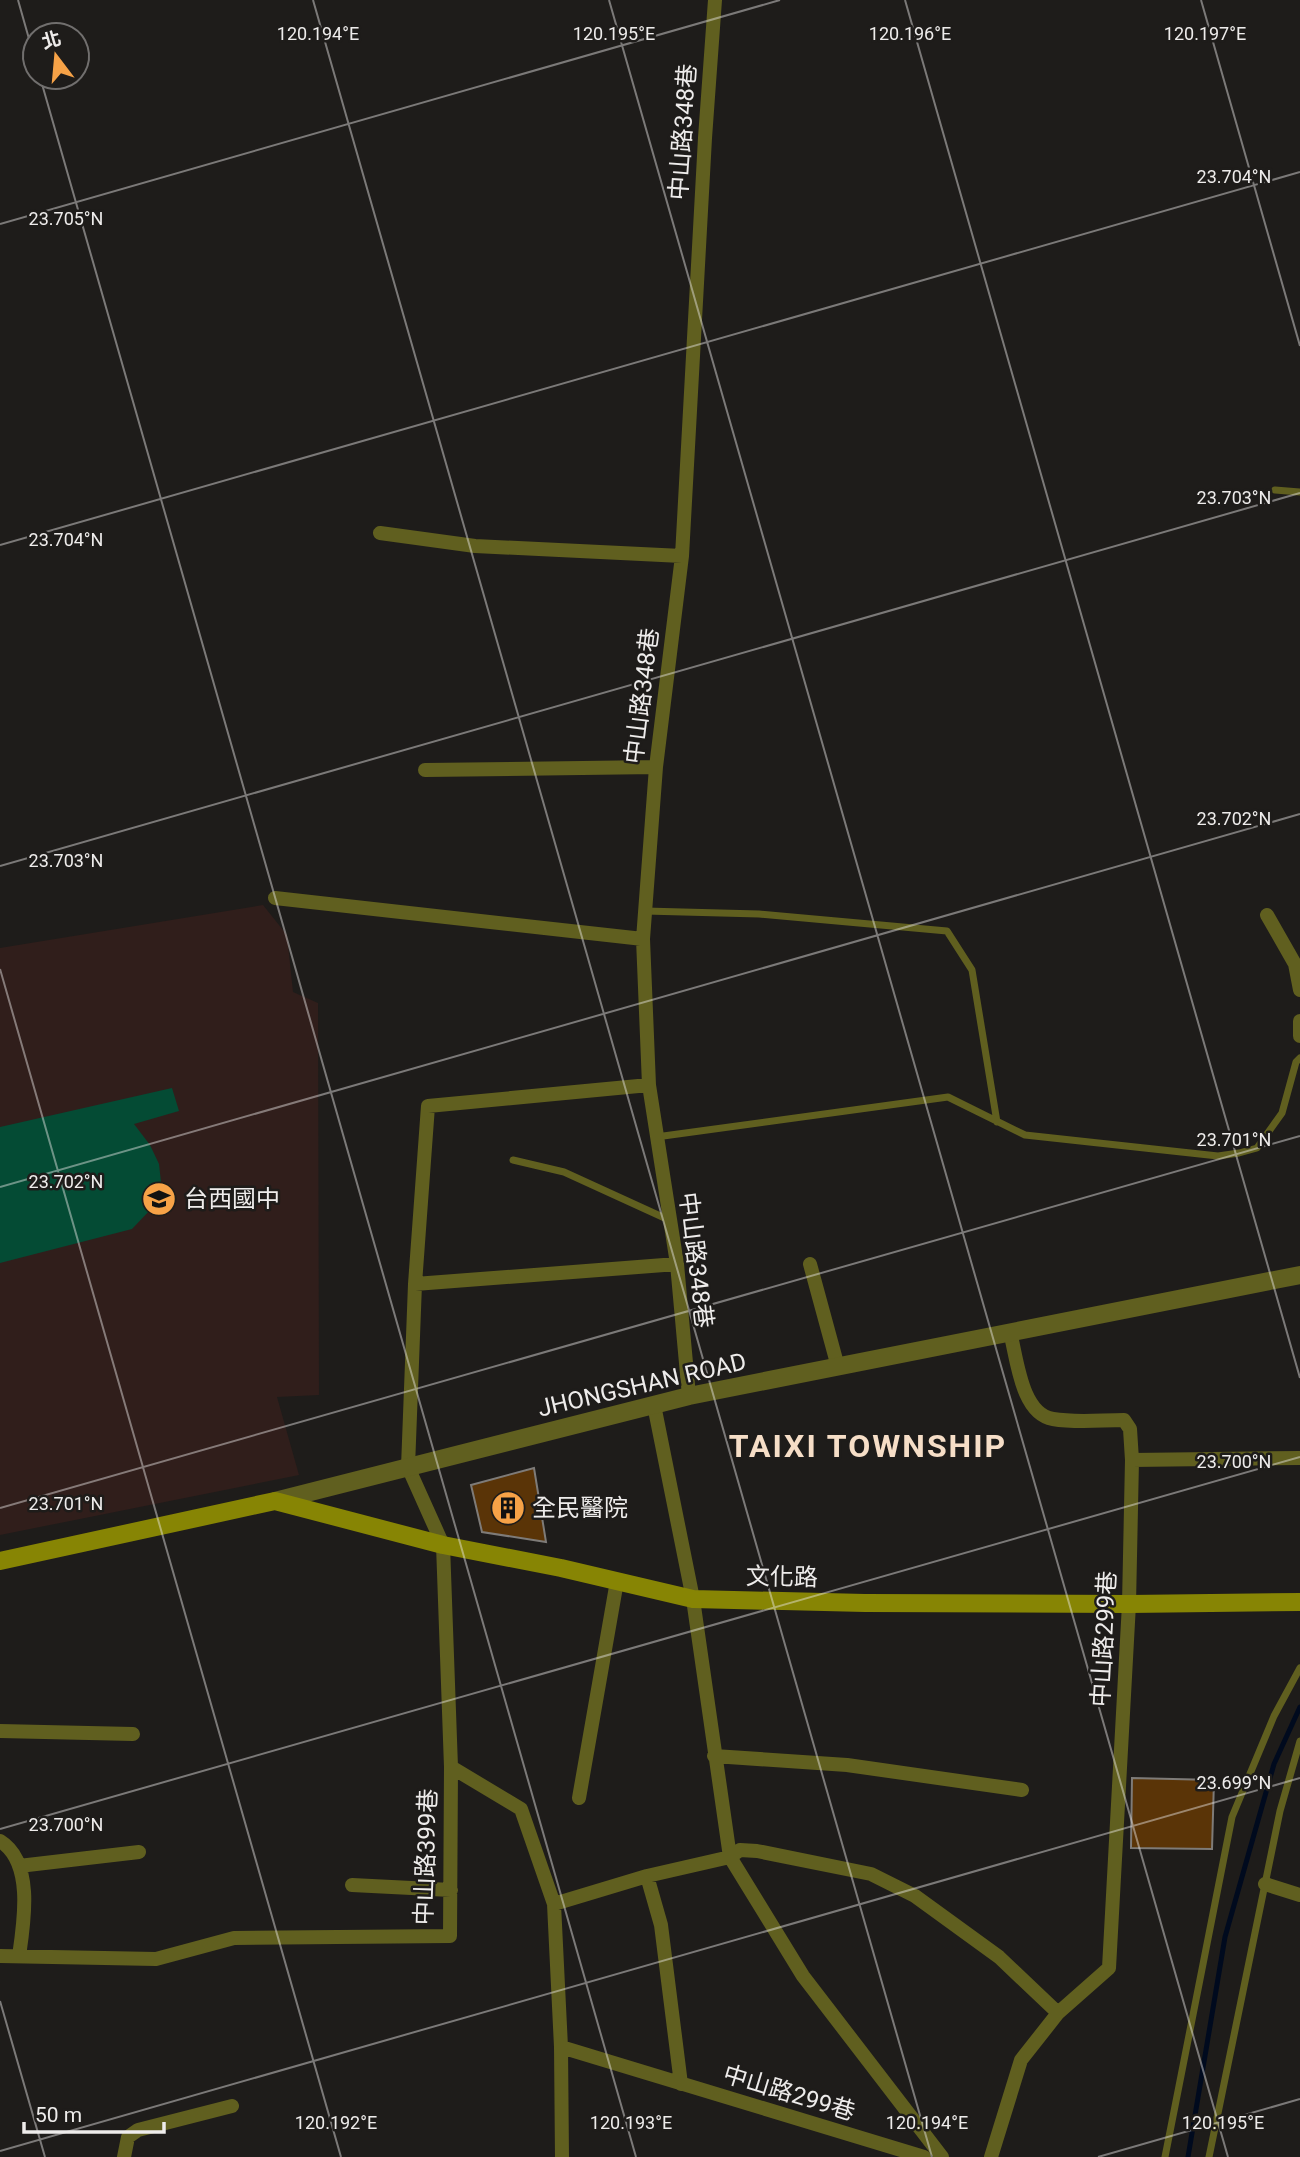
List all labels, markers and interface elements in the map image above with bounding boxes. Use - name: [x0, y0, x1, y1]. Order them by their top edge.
- north arrow: [21, 21, 91, 91]
- text: 120.194°E: [277, 23, 359, 44]
- text: 120.195°E: [573, 23, 655, 44]
- text: 120.196°E: [869, 23, 951, 44]
- text: 120.197°E: [1164, 23, 1246, 44]
- text: 北: [39, 26, 64, 54]
- street label: 中山路348巷: [664, 63, 702, 201]
- text: 23.704°N: [1197, 166, 1271, 187]
- text: 23.705°N: [29, 208, 103, 229]
- text: 23.703°N: [1197, 487, 1271, 508]
- text: 23.704°N: [29, 529, 103, 550]
- street label: 中山路348巷: [620, 627, 664, 765]
- text: 23.702°N: [1197, 808, 1271, 829]
- text: 23.703°N: [29, 850, 103, 871]
- text: 23.701°N: [1197, 1129, 1271, 1150]
- text: 23.702°N: [29, 1171, 103, 1192]
- school or university icon: 台西國中: [140, 1180, 178, 1218]
- place label: 台西國中: [184, 1185, 280, 1213]
- street label: 中山路348巷: [674, 1191, 718, 1329]
- street label: JHONGSHAN ROAD: [535, 1347, 749, 1423]
- district label: TAIXI TOWNSHIP: [729, 1427, 1007, 1465]
- text: 23.700°N: [1197, 1451, 1271, 1472]
- building icon: 全民醫院: [489, 1489, 527, 1527]
- text: 23.701°N: [29, 1493, 103, 1514]
- place label: 全民醫院: [532, 1494, 628, 1522]
- street label: 文化路: [746, 1562, 818, 1592]
- street label: 中山路299巷: [1086, 1570, 1122, 1708]
- text: 23.699°N: [1197, 1772, 1271, 1793]
- street label: 中山路399巷: [410, 1788, 442, 1926]
- text: 23.700°N: [29, 1814, 103, 1835]
- street label: 中山路299巷: [720, 2060, 858, 2126]
- scale bar: [24, 2090, 164, 2134]
- text: 50 m: [35, 2103, 82, 2127]
- text: 120.192°E: [295, 2112, 377, 2133]
- text: 120.193°E: [590, 2112, 672, 2133]
- text: 120.194°E: [886, 2112, 968, 2133]
- text: 120.195°E: [1182, 2112, 1264, 2133]

